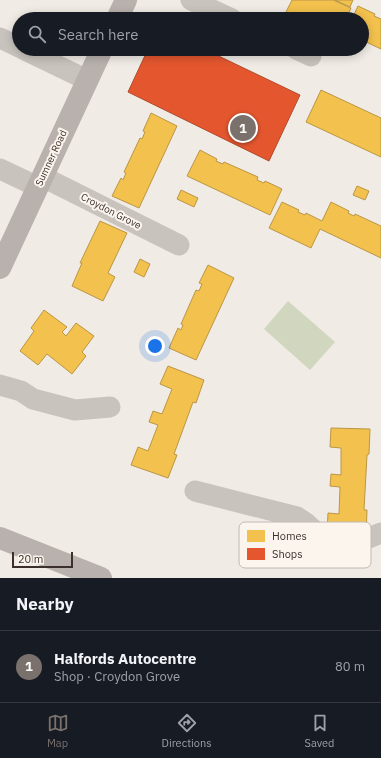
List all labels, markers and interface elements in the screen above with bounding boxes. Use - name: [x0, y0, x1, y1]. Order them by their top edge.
- search box: [12, 12, 369, 56]
- icon: search: [26, 23, 48, 45]
- text: Search here: [58, 25, 138, 44]
- pin: 1: [230, 113, 256, 143]
- street label: Sumner Road: [32, 128, 70, 188]
- street label: Croydon Grove: [79, 190, 144, 232]
- your location: [145, 336, 165, 356]
- legend: [239, 522, 371, 568]
- text: Homes: [272, 529, 307, 543]
- text: Shops: [272, 547, 303, 561]
- scale bar: [12, 550, 73, 569]
- text: 20 m: [18, 552, 43, 566]
- text: Nearby: [16, 593, 74, 615]
- text: Halfords Autocentre: [54, 649, 197, 668]
- text: 1: [25, 658, 33, 675]
- text: 80 m: [335, 658, 365, 675]
- text: Shop · Croydon Grove: [54, 668, 180, 685]
- tab: Map: [47, 712, 69, 750]
- tab: Directions: [162, 712, 212, 750]
- tab: Saved: [305, 712, 334, 750]

